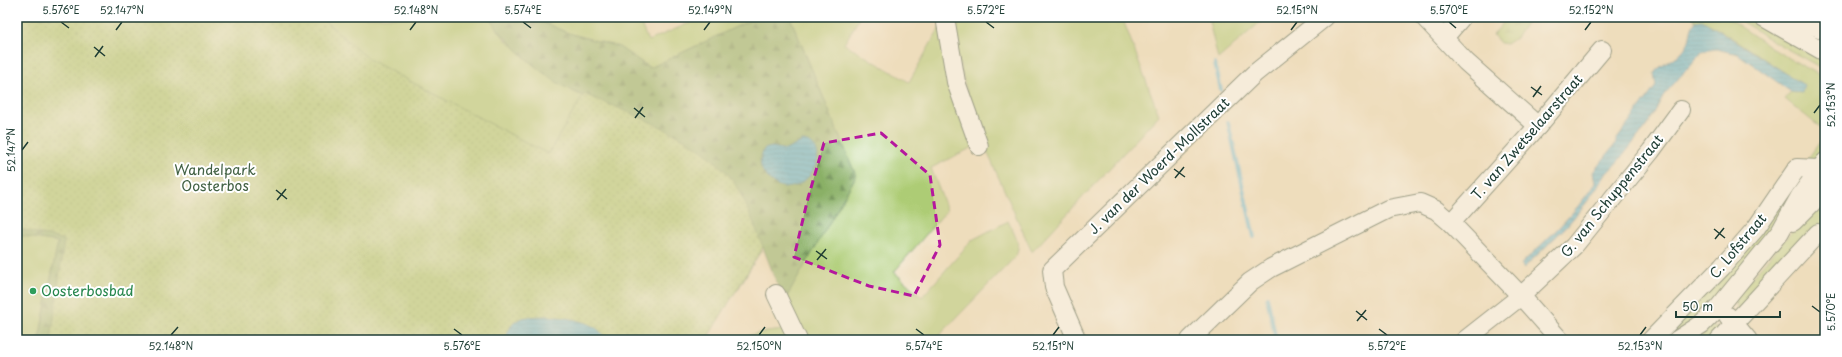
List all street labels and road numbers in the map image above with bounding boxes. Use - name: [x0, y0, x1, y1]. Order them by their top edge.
- street label: T. van Zwetselaarstraat: [1466, 69, 1587, 204]
- street label: J. van der Woerd-Mollstraat: [1083, 92, 1234, 239]
- street label: G. van Schuppenstraat: [1555, 129, 1668, 262]
- street label: C. Lofstraat: [1704, 208, 1771, 283]

